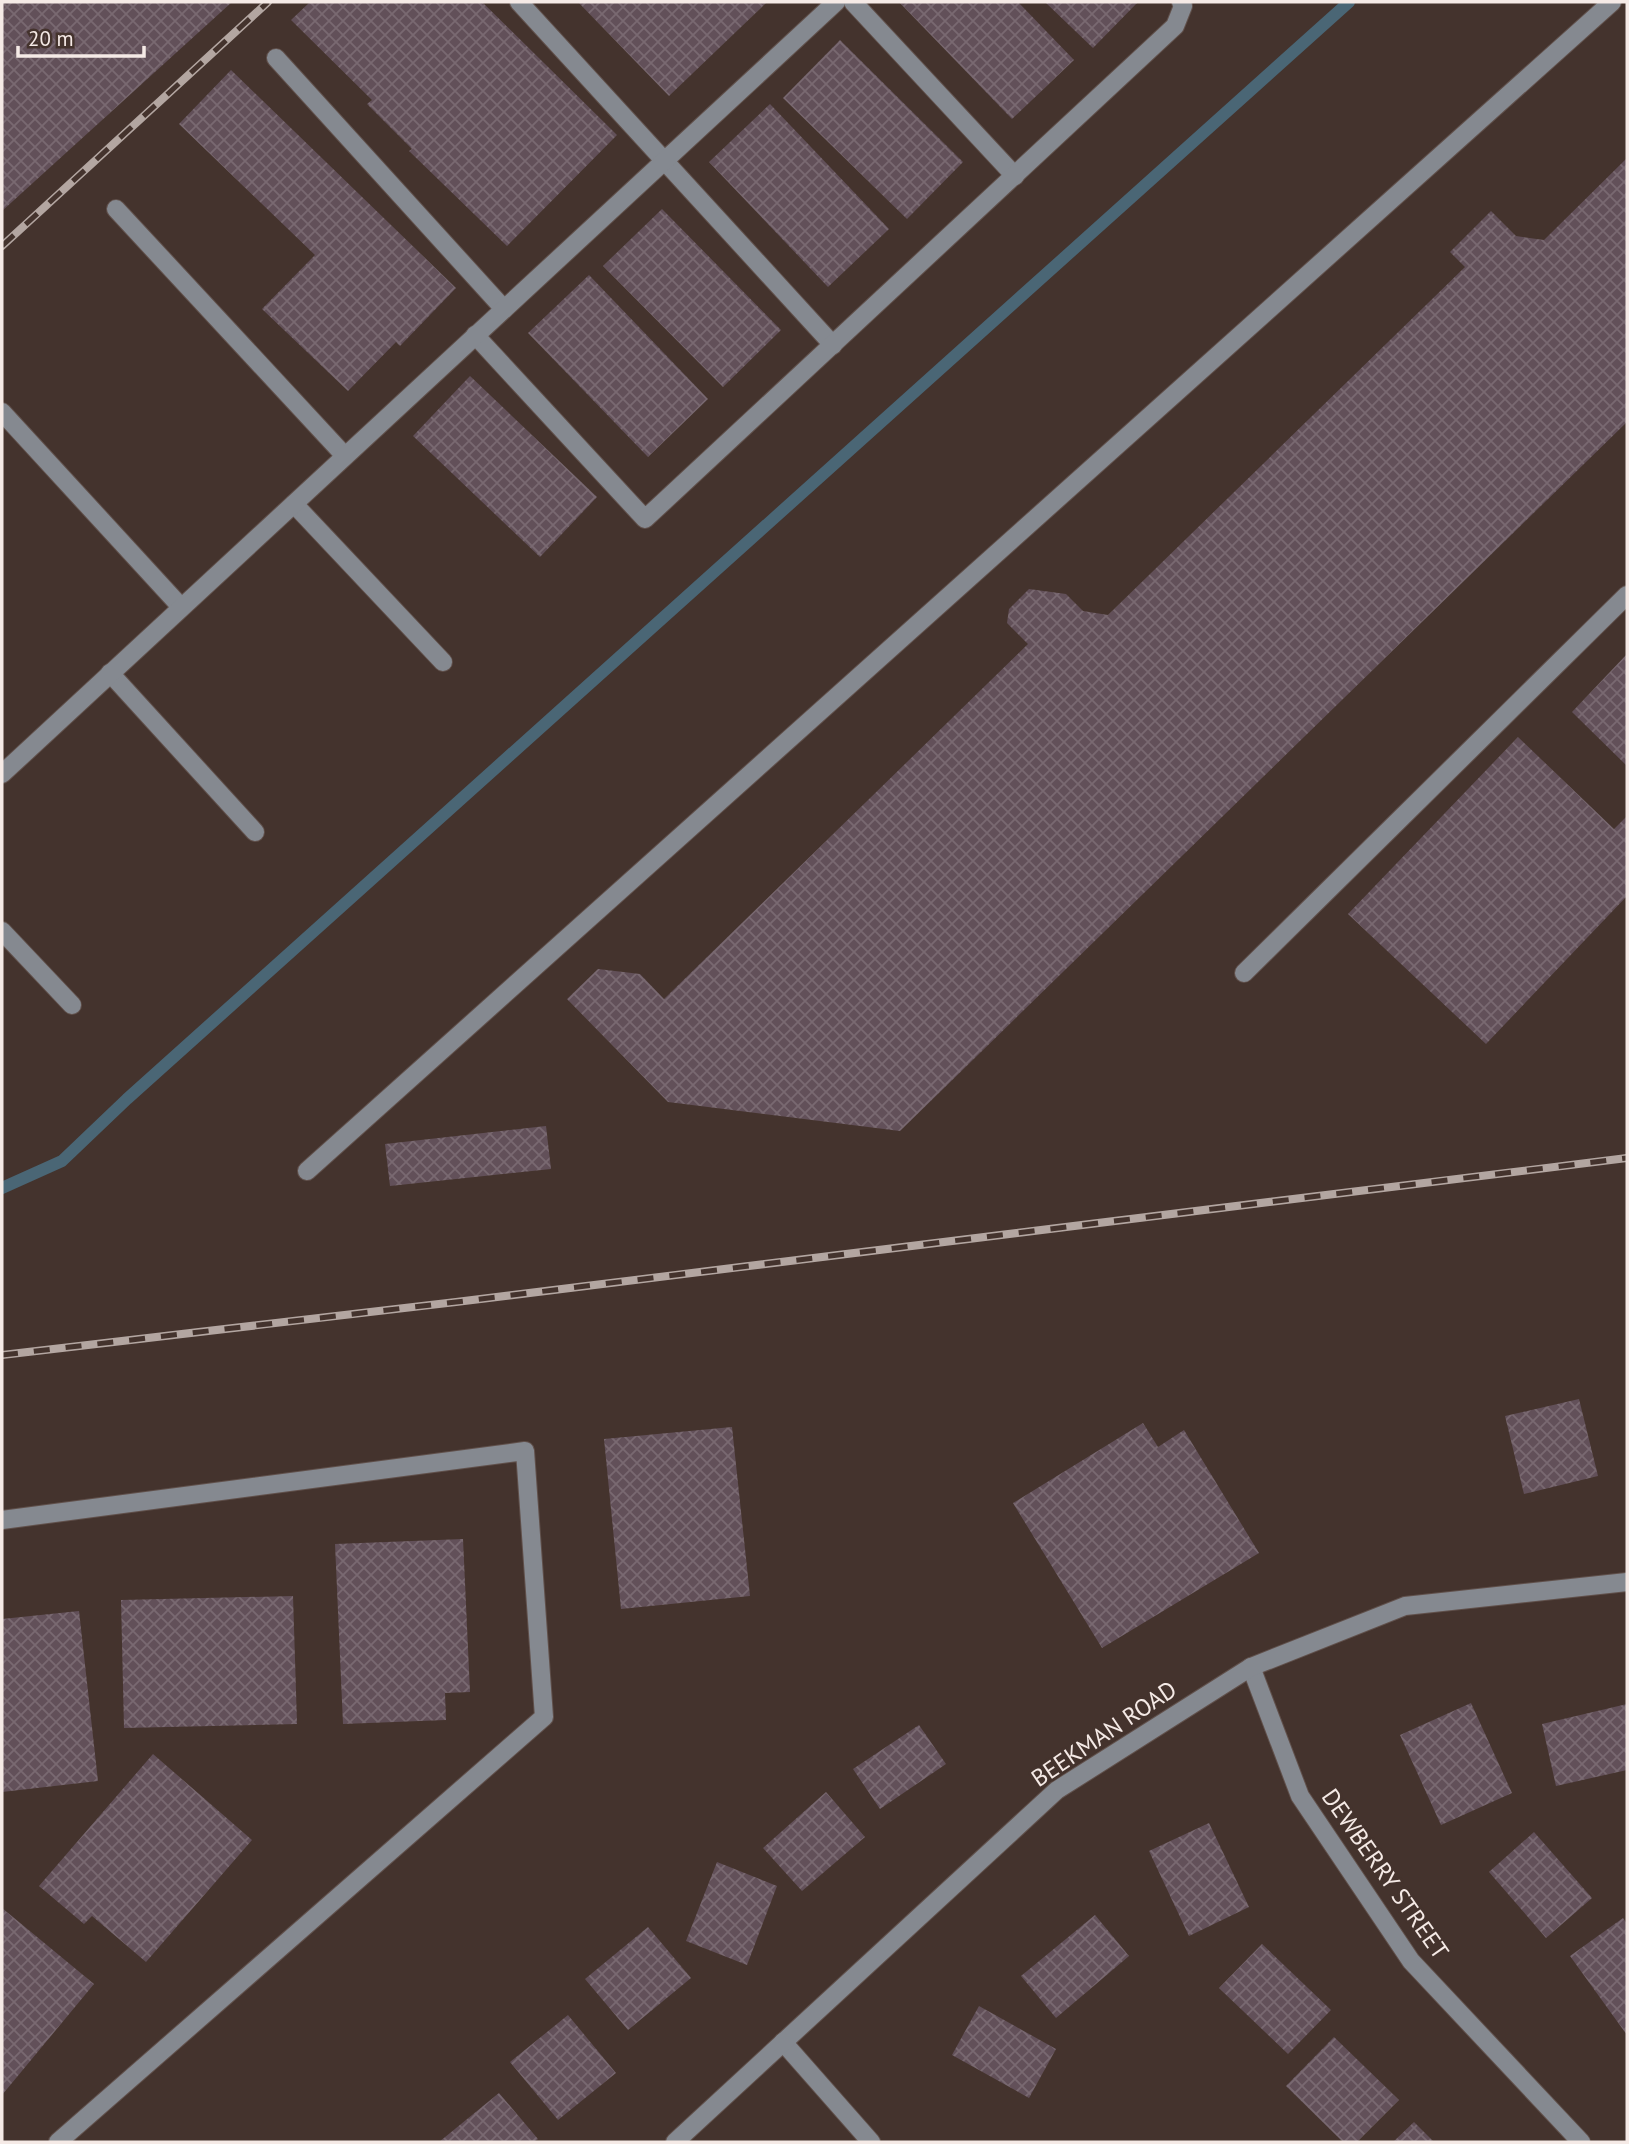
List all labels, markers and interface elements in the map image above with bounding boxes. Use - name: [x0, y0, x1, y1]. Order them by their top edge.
- scale bar: [18, 14, 144, 58]
- text: 20 m: [28, 25, 74, 52]
- street label: BEEKMAN ROAD: [1025, 1674, 1182, 1794]
- street label: DEWBERRY STREET: [1315, 1782, 1456, 1965]

